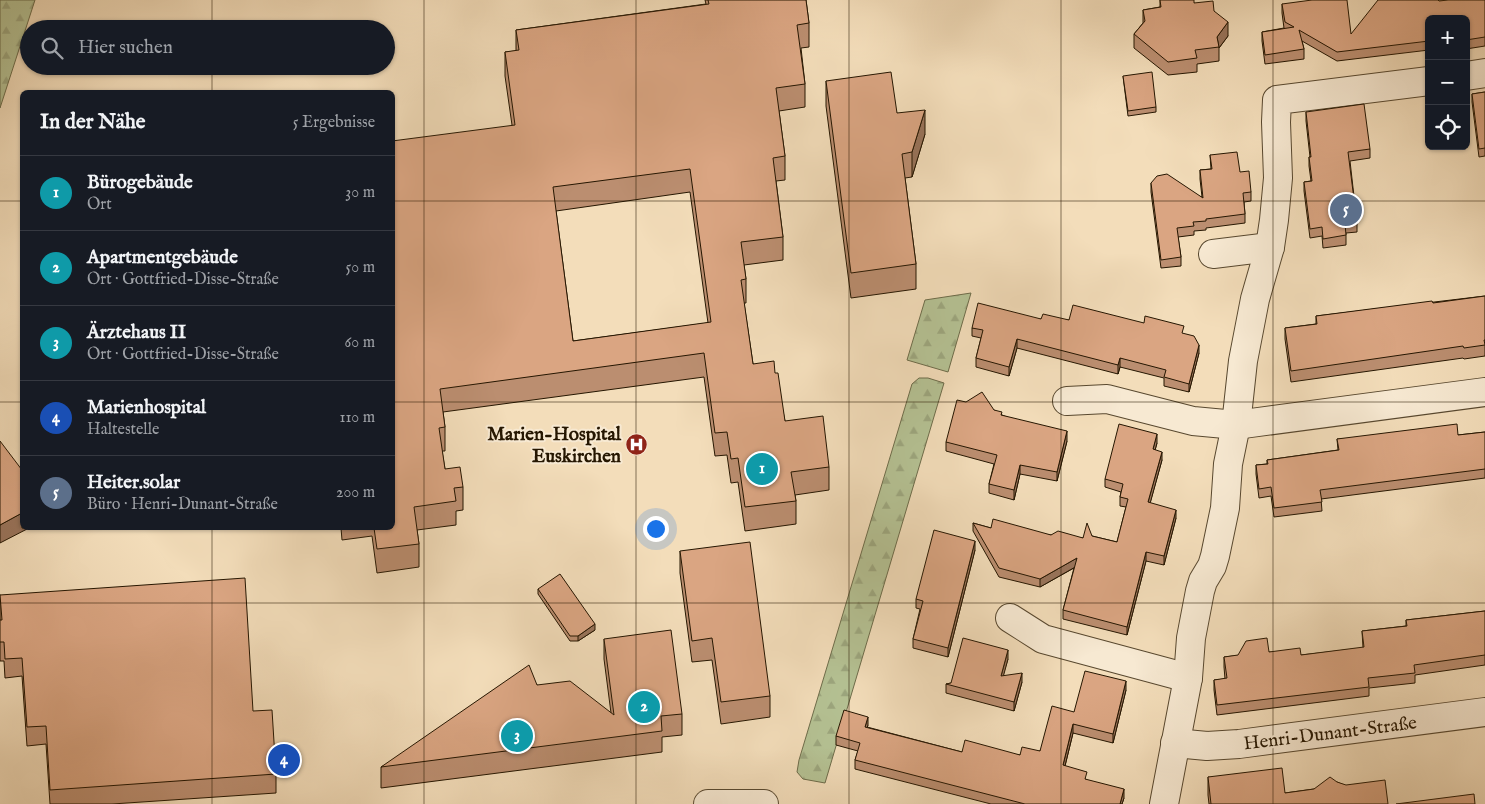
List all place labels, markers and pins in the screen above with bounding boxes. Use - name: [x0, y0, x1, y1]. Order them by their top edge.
- pin: 5: [1330, 191, 1362, 229]
- place label: Marien-Hospital Euskirchen: [487, 423, 622, 469]
- hospital icon: Marien-Hospital Euskirchen: [625, 432, 649, 456]
- pin: 1: [746, 450, 778, 488]
- pin: 2: [628, 688, 660, 726]
- pin: 3: [501, 717, 533, 755]
- pin: 4: [268, 741, 300, 779]

